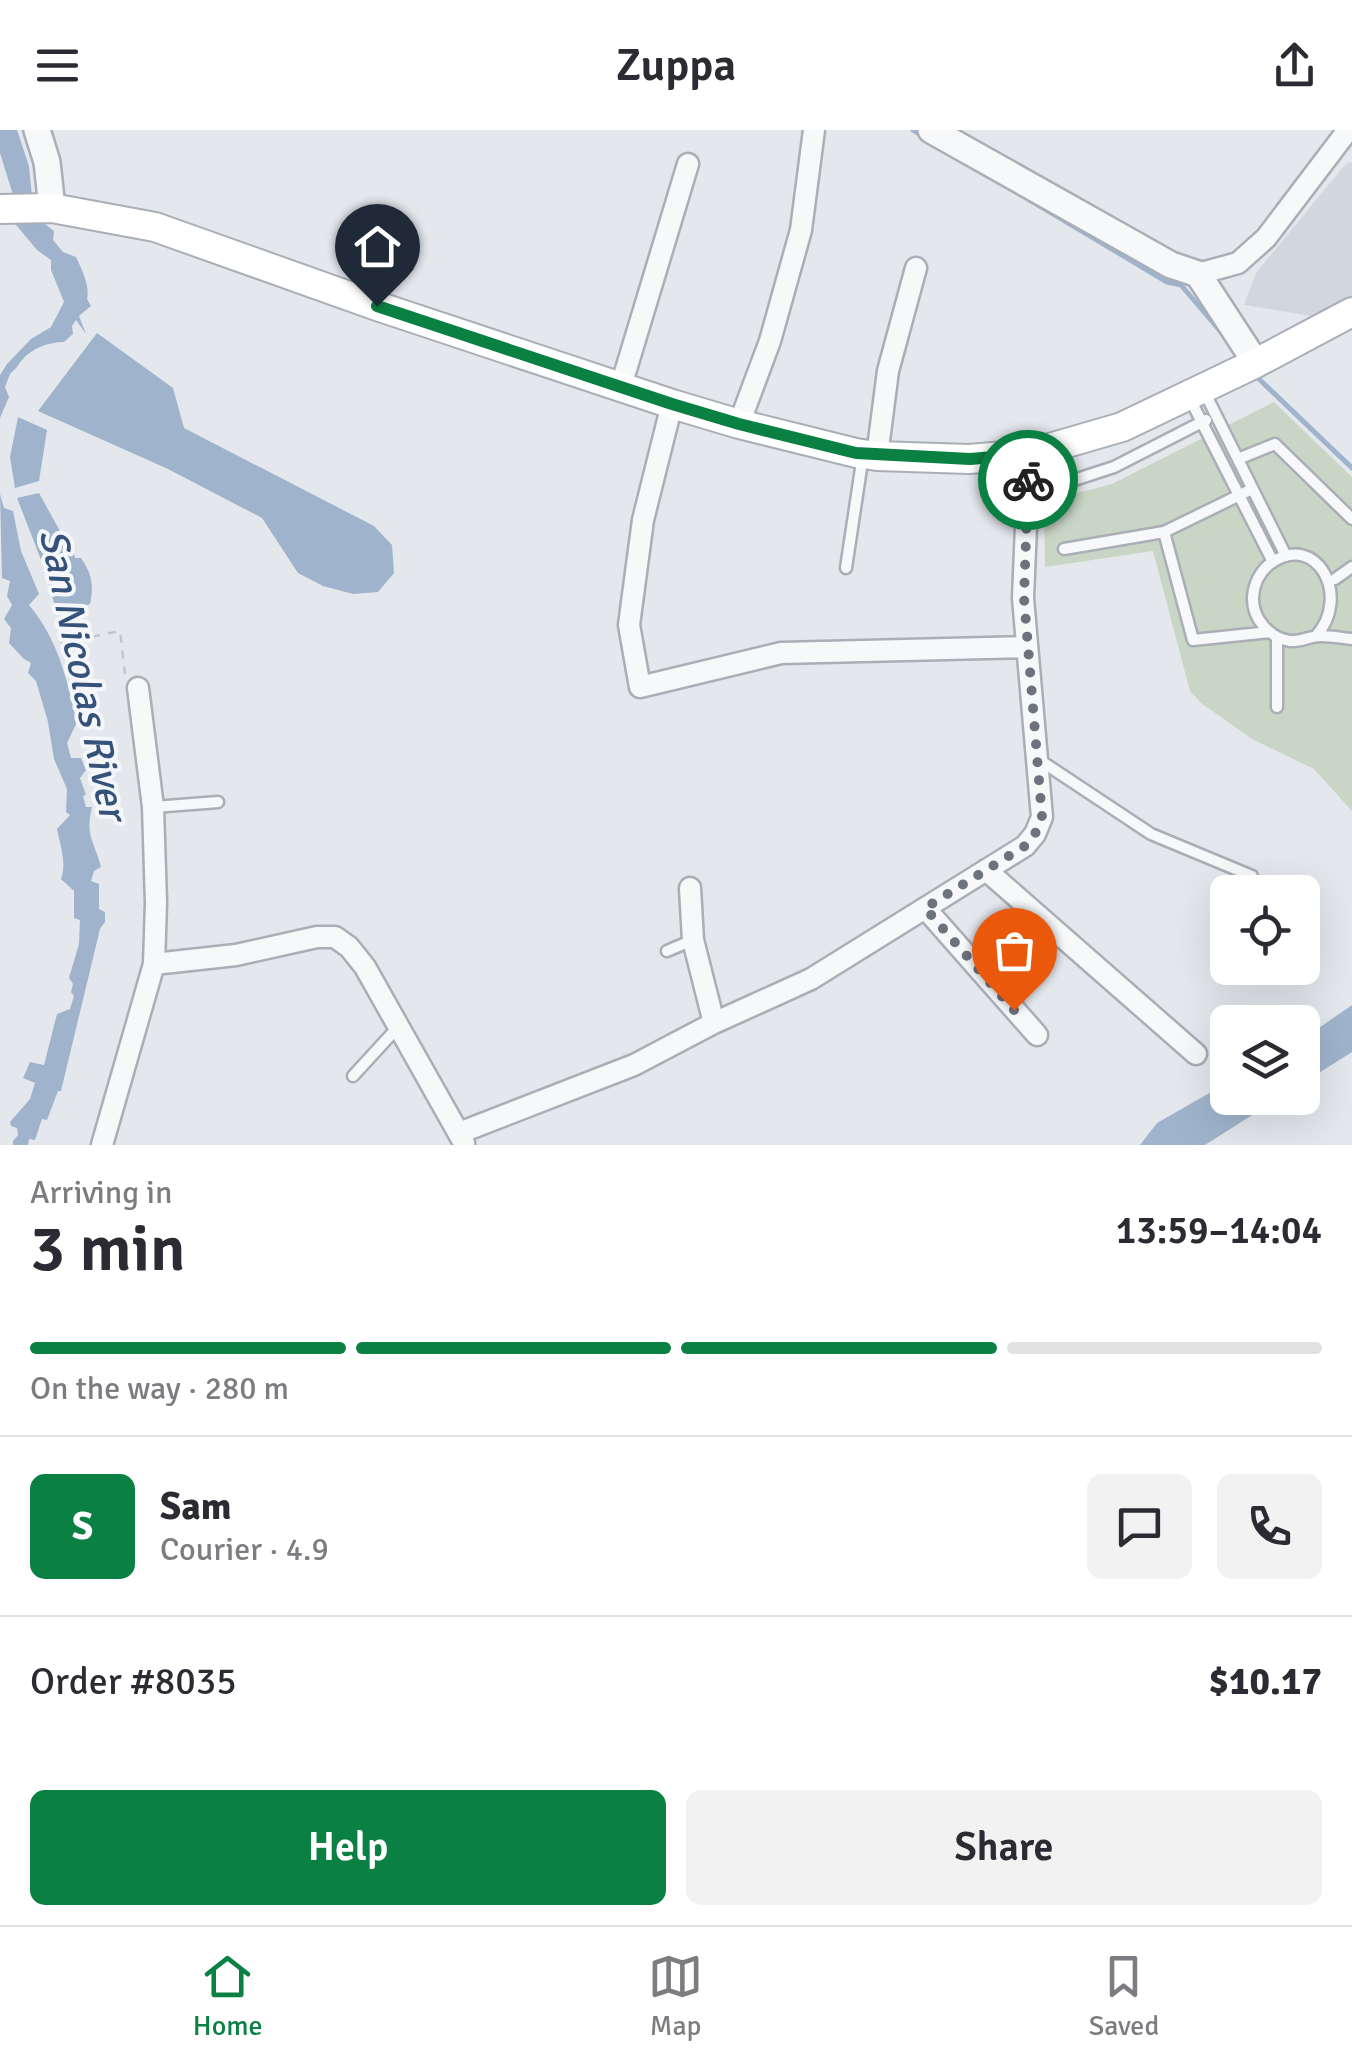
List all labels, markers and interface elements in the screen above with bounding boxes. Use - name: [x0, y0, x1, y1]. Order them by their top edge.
- icon: menu: [30, 38, 85, 93]
- text: Zuppa: [616, 38, 736, 93]
- icon: share: [1267, 38, 1322, 93]
- pin: [335, 204, 420, 307]
- icon: home: [350, 219, 405, 274]
- courier: [978, 430, 1078, 530]
- icon: bike: [1001, 453, 1056, 508]
- water label: San Nicolas River: [28, 524, 139, 829]
- map controls: [1210, 875, 1320, 1115]
- button: locate: [1210, 875, 1320, 985]
- pin: [972, 908, 1057, 1011]
- icon: bag: [987, 923, 1042, 978]
- button: layers: [1210, 1005, 1320, 1115]
- text: Arriving in: [30, 1173, 172, 1212]
- text: 13:59–14:04: [1116, 1207, 1322, 1254]
- text: 3 min: [30, 1209, 186, 1289]
- text: On the way · 280 m: [30, 1369, 289, 1408]
- button: chat: [1087, 1474, 1192, 1579]
- button: phone: [1217, 1474, 1322, 1579]
- text: Sam: [160, 1483, 231, 1530]
- text: S: [72, 1503, 93, 1550]
- text: Courier · 4.9: [160, 1530, 329, 1569]
- text: Order #8035: [30, 1658, 237, 1705]
- text: $10.17: [1209, 1658, 1322, 1705]
- button: Help: [30, 1790, 666, 1905]
- button: Share: [686, 1790, 1322, 1905]
- tab: Home: [193, 1949, 263, 2043]
- tab: Map: [648, 1949, 703, 2043]
- tab: Saved: [1089, 1949, 1159, 2043]

